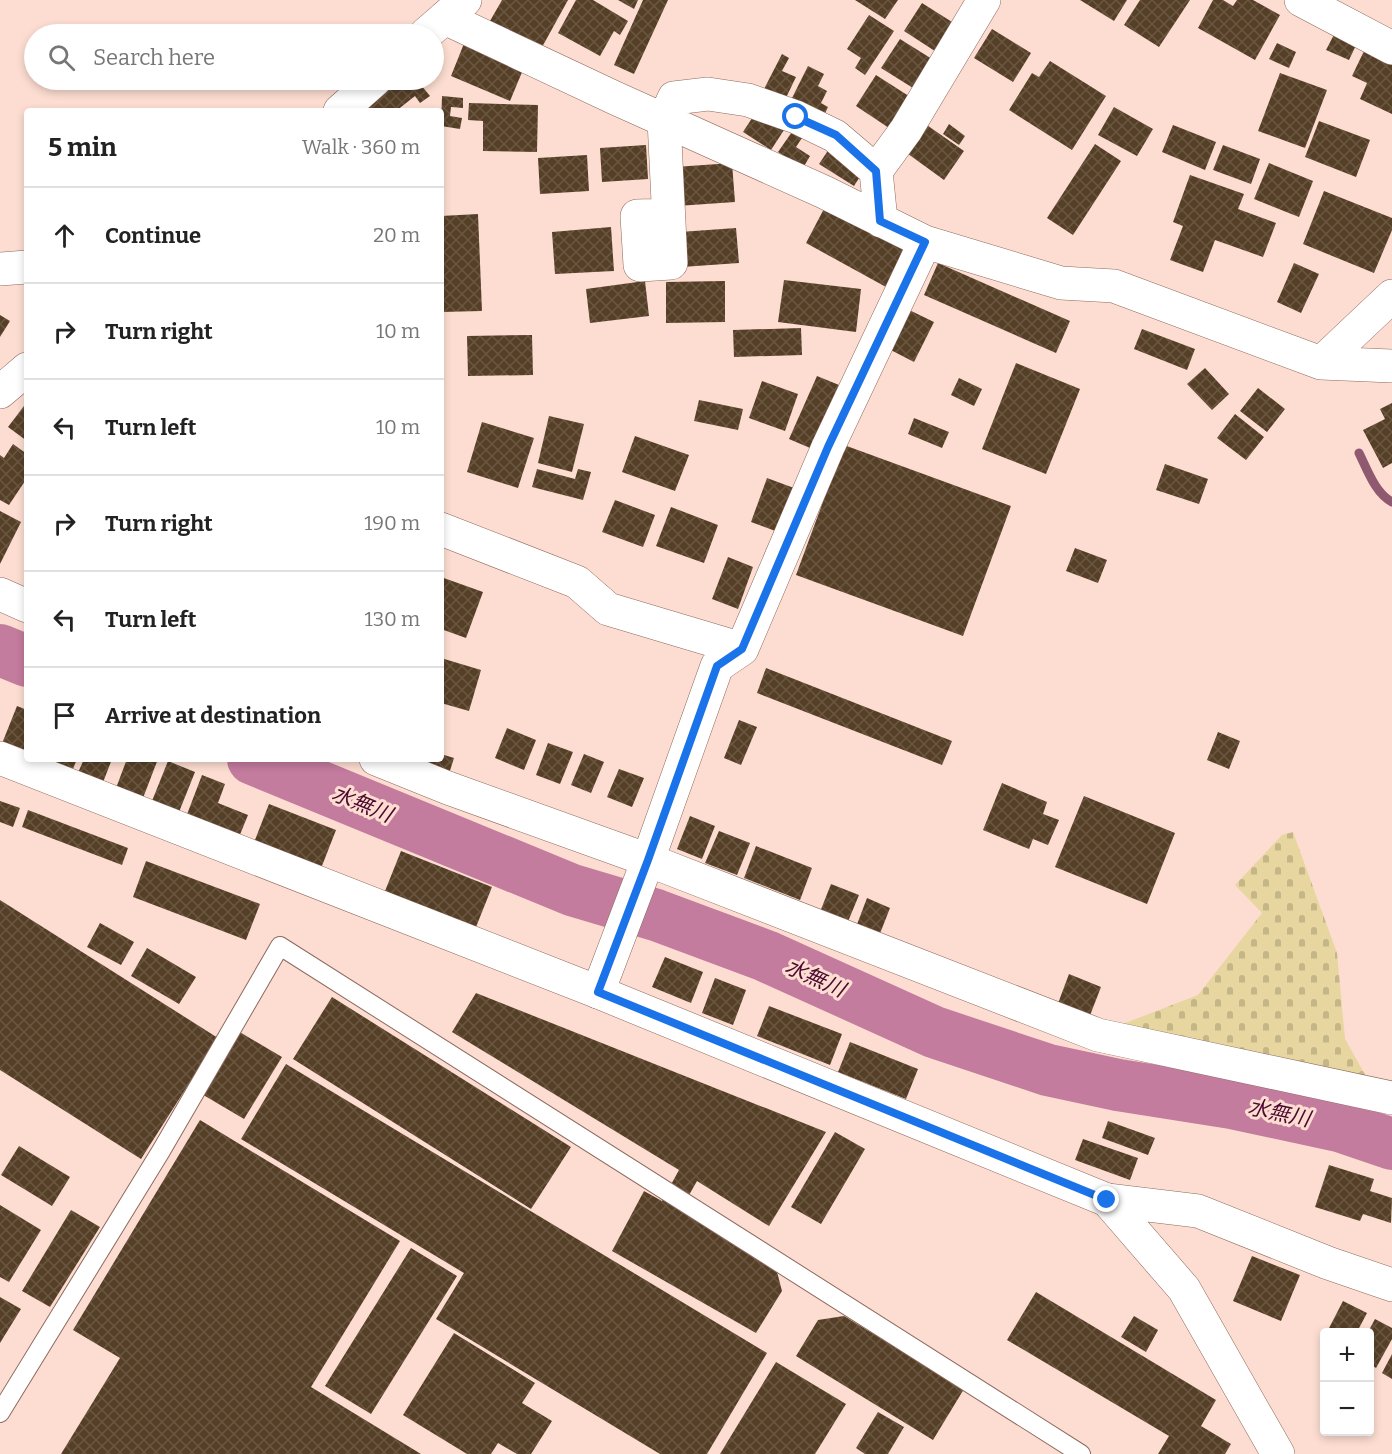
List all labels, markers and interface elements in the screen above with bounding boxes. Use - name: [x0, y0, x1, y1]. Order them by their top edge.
- search box: [24, 24, 444, 90]
- icon: search: [45, 41, 78, 74]
- text: Search here: [93, 44, 215, 71]
- route start: [782, 103, 808, 129]
- text: 5 min: [48, 132, 117, 163]
- text: Walk · 360 m: [302, 135, 420, 159]
- icon: ahead: [48, 219, 81, 252]
- text: Continue: [105, 222, 201, 249]
- text: 20 m: [373, 223, 420, 247]
- icon: right: [48, 315, 81, 348]
- text: Turn right: [105, 318, 213, 345]
- text: 10 m: [376, 319, 420, 343]
- icon: left: [48, 411, 81, 444]
- text: Turn left: [105, 414, 197, 441]
- text: 10 m: [376, 415, 420, 439]
- icon: right: [48, 507, 81, 540]
- text: Turn right: [105, 510, 213, 537]
- text: 190 m: [364, 511, 420, 535]
- icon: left: [48, 603, 81, 636]
- text: Turn left: [105, 606, 197, 633]
- text: 130 m: [365, 607, 420, 631]
- icon: arrive: [48, 699, 81, 732]
- text: Arrive at destination: [105, 702, 321, 729]
- water label: 水無川: [328, 780, 398, 829]
- water label: 水無川: [781, 953, 851, 1004]
- water label: 水無川: [1245, 1094, 1314, 1133]
- route end: [1093, 1186, 1119, 1212]
- map controls: [1320, 1328, 1374, 1436]
- button: +: [1320, 1328, 1374, 1382]
- button: −: [1320, 1382, 1374, 1436]

